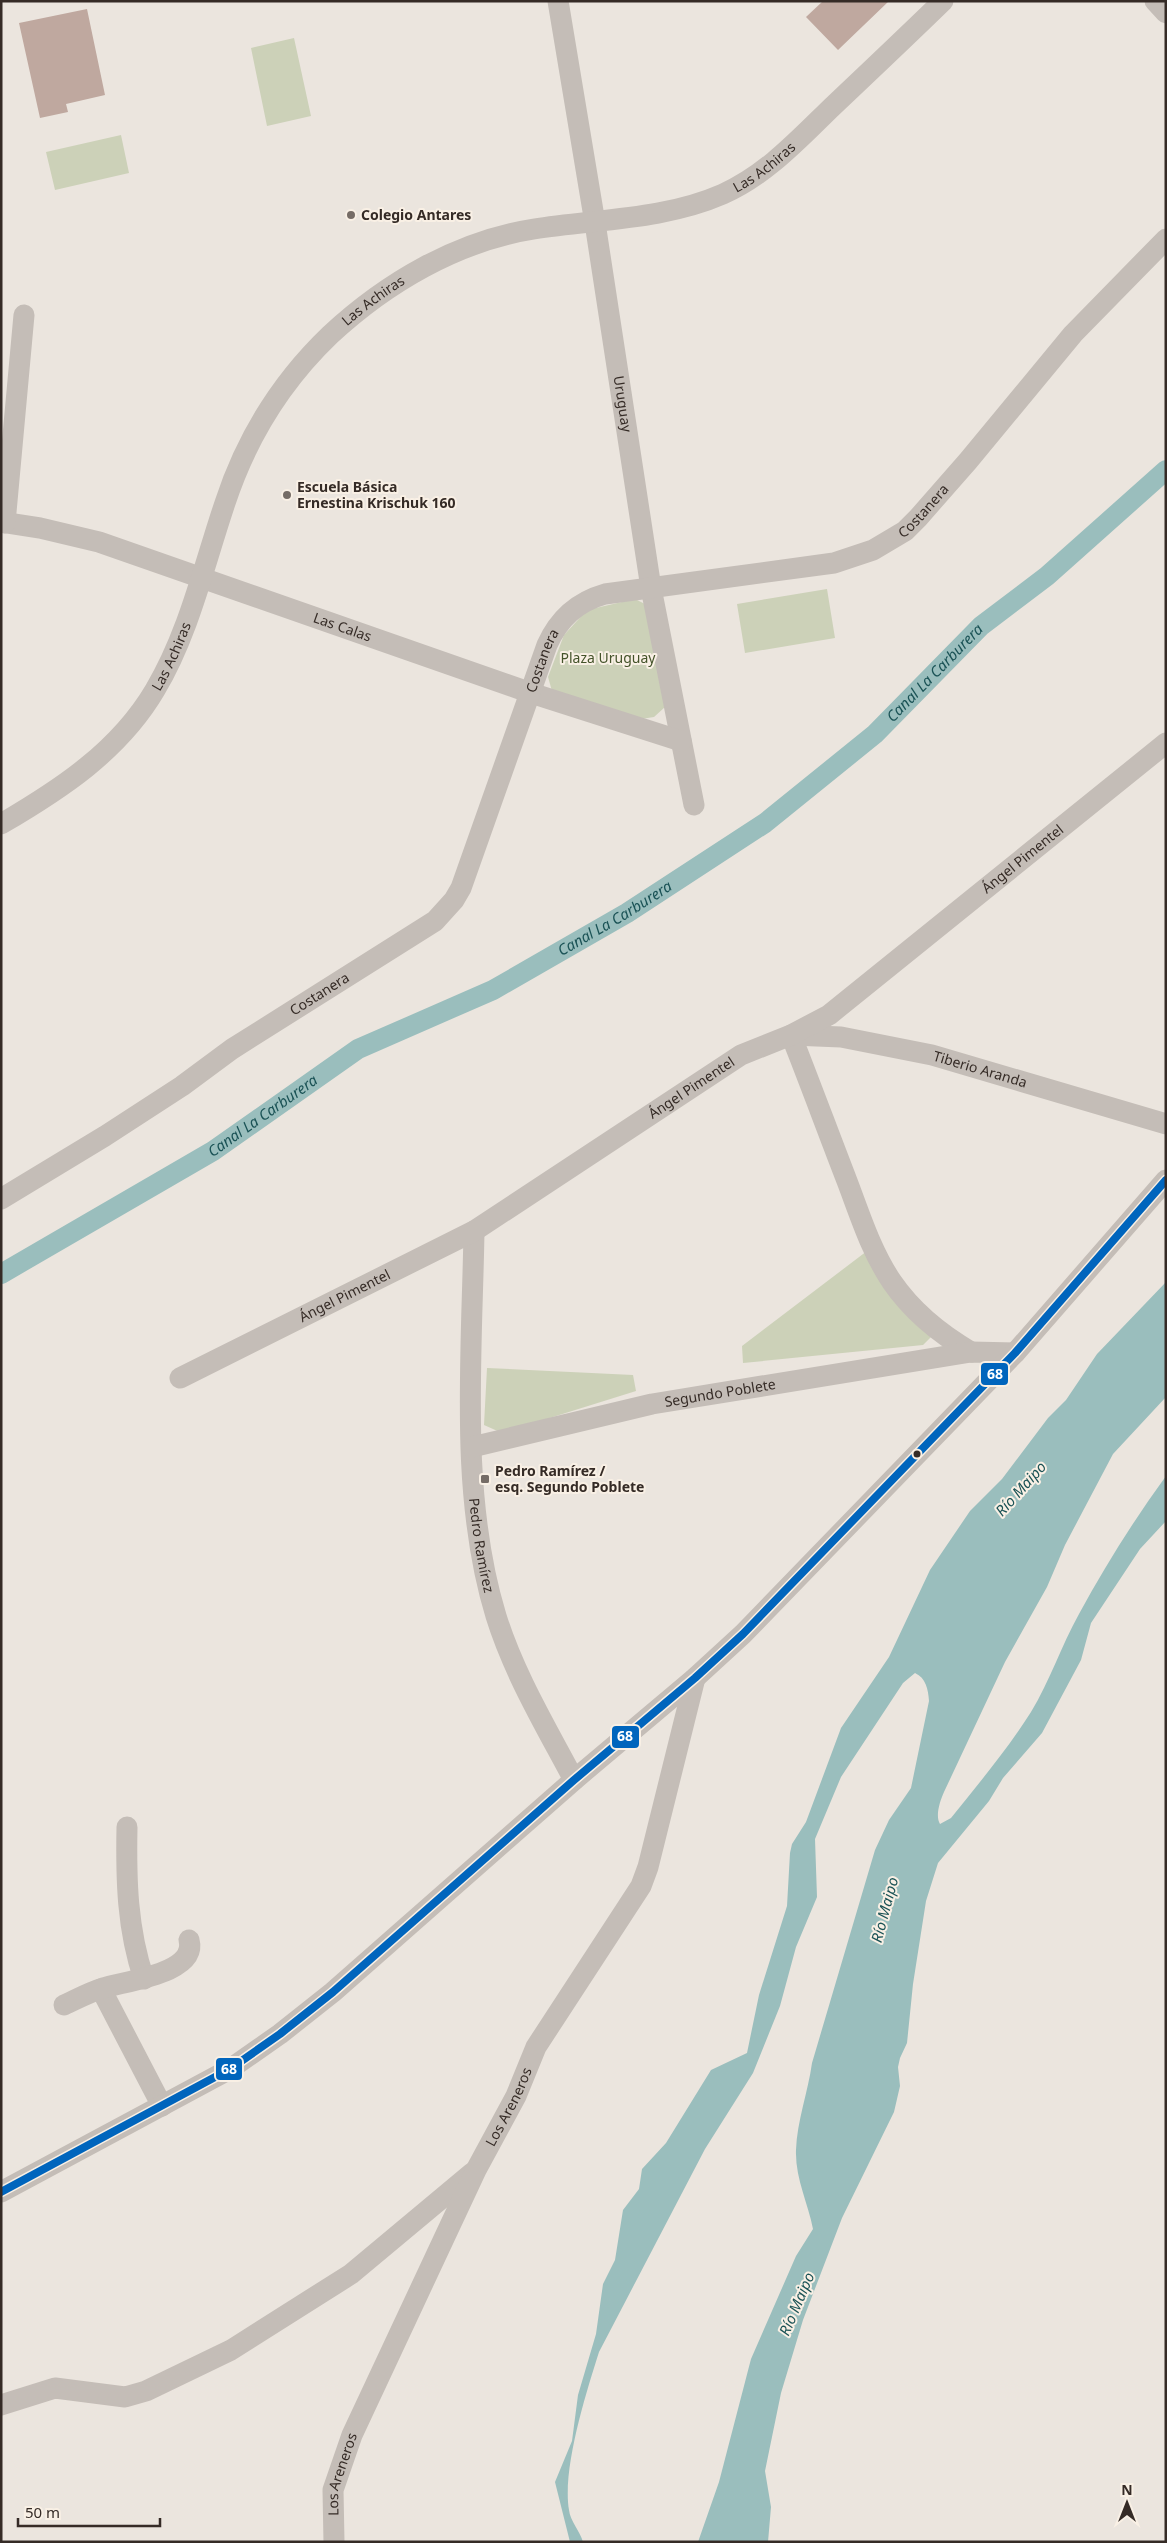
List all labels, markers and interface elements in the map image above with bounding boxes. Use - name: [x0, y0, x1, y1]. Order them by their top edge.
- street label: Las Achiras: [729, 137, 799, 196]
- place label: Colegio Antares: [361, 205, 471, 224]
- marker: Colegio Antares: [345, 209, 357, 221]
- street label: Las Achiras: [337, 271, 408, 330]
- street label: Uruguay: [610, 374, 637, 434]
- place label: Escuela Básica Ernestina Krischuk 160: [297, 477, 456, 512]
- street label: Costanera: [894, 480, 952, 542]
- marker: Escuela Básica Ernestina Krischuk 160: [281, 489, 293, 501]
- street label: Las Calas: [311, 608, 375, 646]
- street label: Las Achiras: [147, 619, 195, 694]
- water label: Canal La Carburera: [881, 619, 987, 726]
- street label: Costanera: [521, 625, 563, 695]
- park label: Plaza Uruguay: [561, 648, 656, 667]
- street label: Ángel Pimentel: [977, 820, 1067, 897]
- water label: Canal La Carburera: [554, 875, 676, 960]
- street label: Costanera: [286, 968, 353, 1019]
- street label: Tiberio Aranda: [931, 1046, 1029, 1092]
- street label: Ángel Pimentel: [644, 1052, 738, 1123]
- water label: Canal La Carburera: [203, 1069, 322, 1161]
- street label: Ángel Pimentel: [295, 1264, 393, 1326]
- line badge: 68: [980, 1362, 1009, 1386]
- text: 68: [987, 1364, 1003, 1383]
- street label: Segundo Poblete: [663, 1374, 777, 1411]
- unlabelled marker: [912, 1449, 922, 1459]
- water label: Río Maipo: [990, 1457, 1050, 1520]
- place label: Pedro Ramírez / esq. Segundo Poblete: [495, 1461, 644, 1496]
- marker: Pedro Ramírez / esq. Segundo Poblete: [479, 1473, 491, 1485]
- street label: Pedro Ramírez: [465, 1497, 499, 1595]
- line badge: 68: [611, 1725, 640, 1749]
- text: 68: [617, 1726, 633, 1745]
- water label: Río Maipo: [866, 1875, 902, 1945]
- line badge: 68: [215, 2057, 243, 2081]
- text: 68: [221, 2059, 237, 2078]
- street label: Los Areneros: [481, 2064, 536, 2149]
- water label: Río Maipo: [774, 2269, 818, 2338]
- street label: Los Areneros: [323, 2430, 361, 2516]
- north arrow: [1102, 2478, 1152, 2528]
- text: N: [1121, 2480, 1133, 2499]
- scale bar: [18, 2496, 160, 2528]
- text: 50 m: [25, 2502, 60, 2522]

